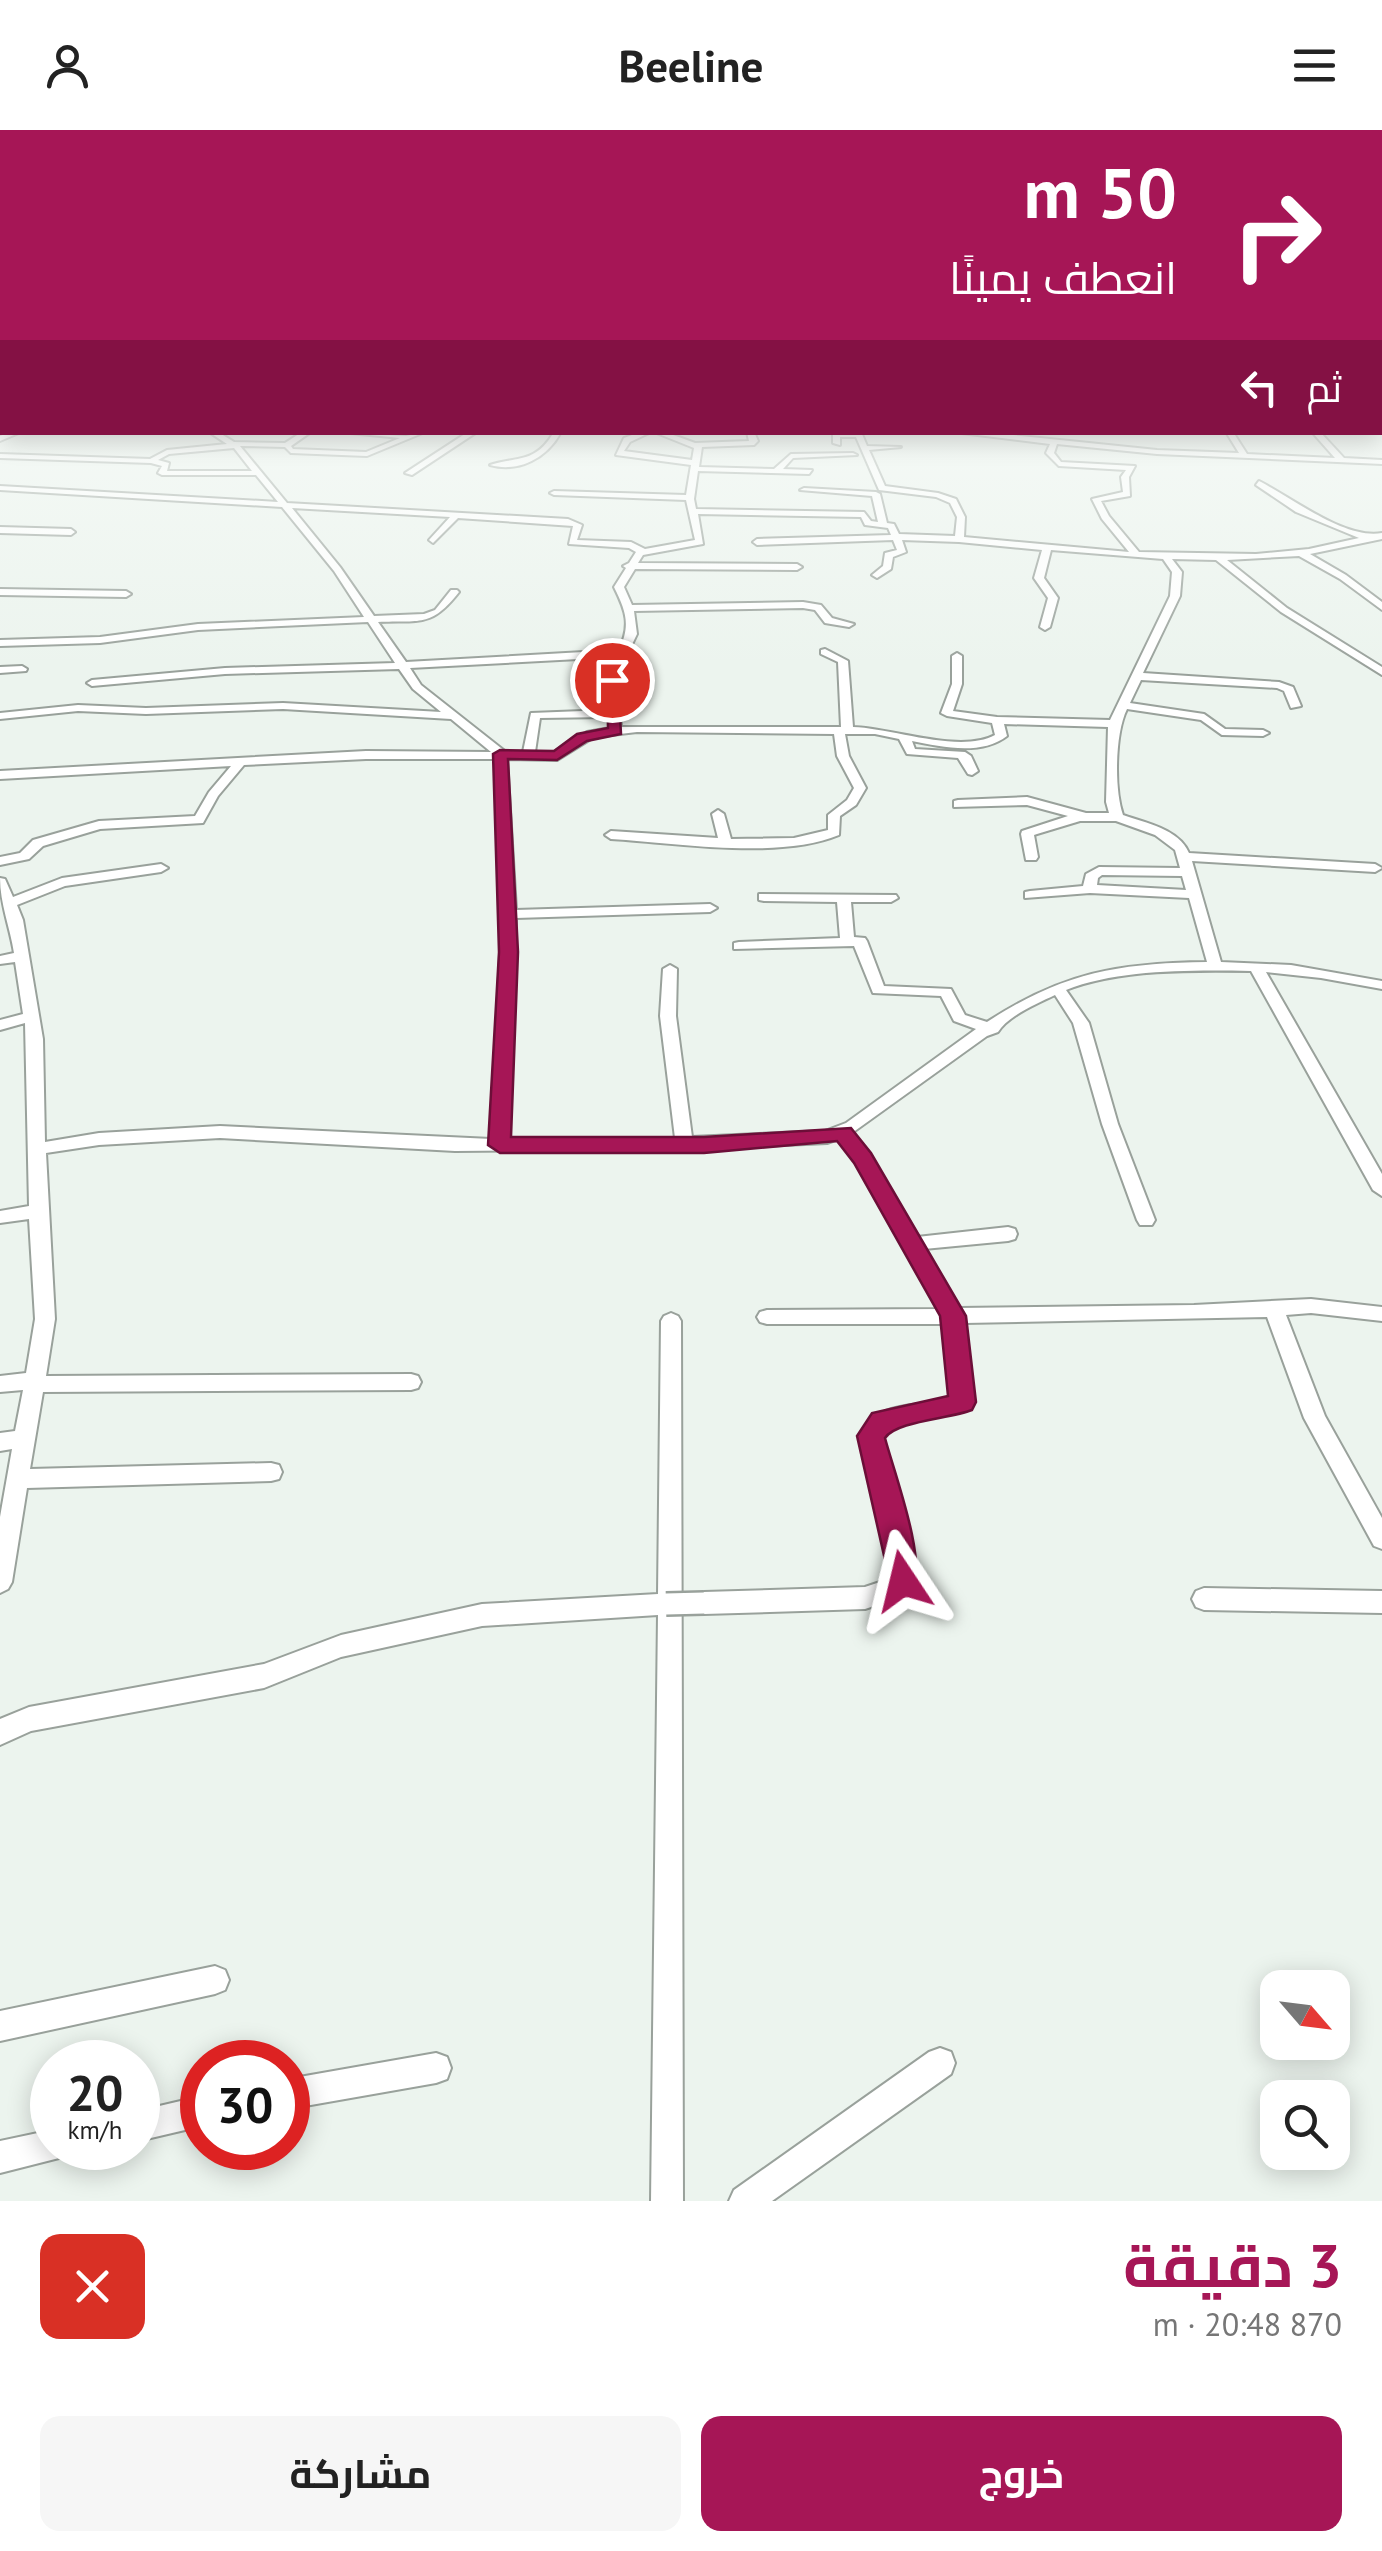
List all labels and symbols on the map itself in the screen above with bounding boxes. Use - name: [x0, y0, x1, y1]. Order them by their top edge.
- pin: [570, 638, 655, 723]
- position arrow: [851, 1529, 955, 1633]
- north arrow: [1260, 1970, 1350, 2060]
- speed limit sign: 30: [180, 2040, 310, 2170]

